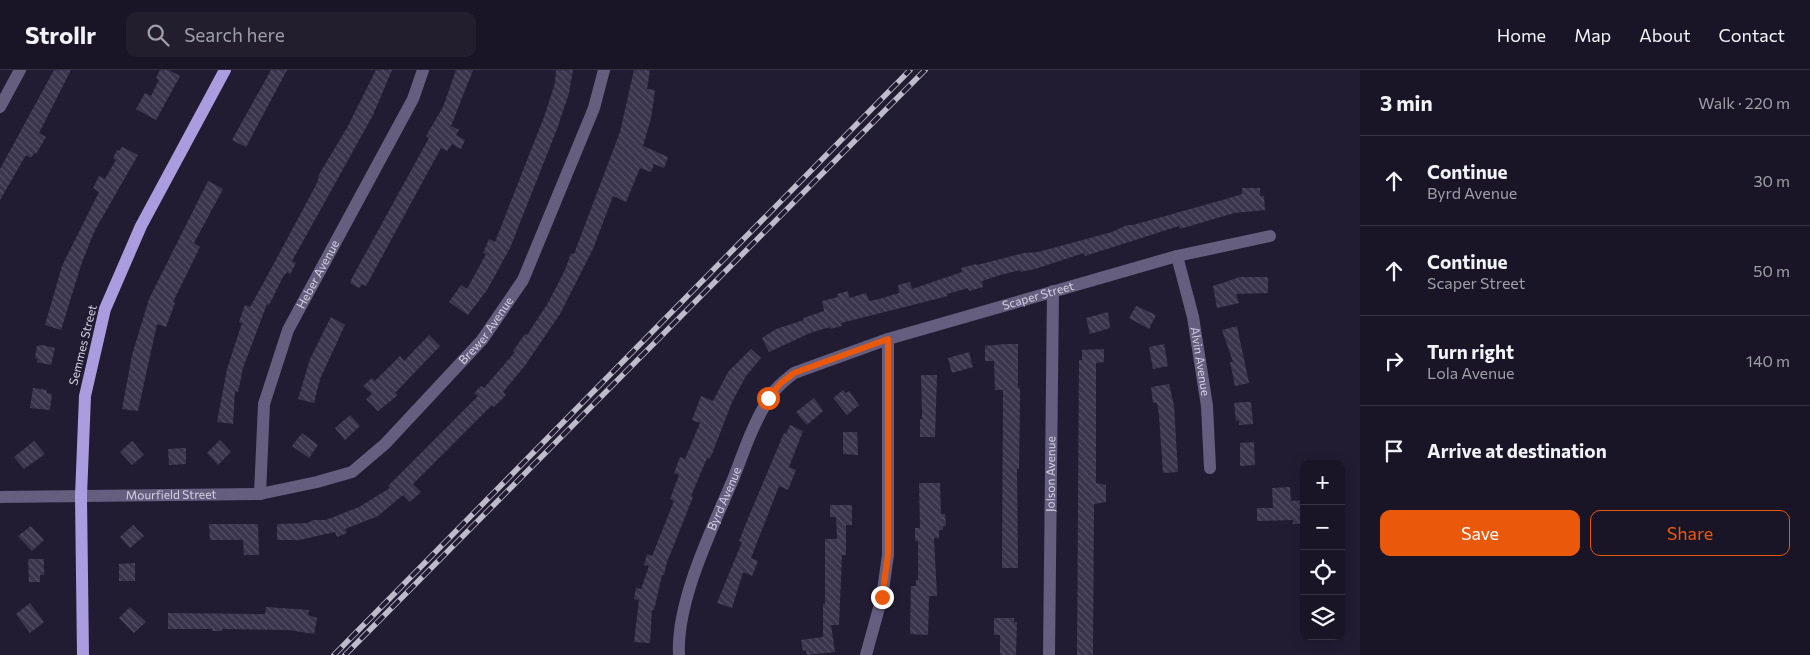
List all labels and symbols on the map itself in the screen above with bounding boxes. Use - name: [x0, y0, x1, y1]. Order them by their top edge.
- street label: Heber Avenue: [293, 237, 341, 311]
- street label: Scaper Street: [1001, 278, 1075, 312]
- street label: Brewer Avenue: [455, 294, 515, 367]
- street label: Semmes Street: [65, 303, 99, 386]
- street label: Alvin Avenue: [1189, 326, 1213, 397]
- route start: [757, 387, 780, 410]
- street label: Jolson Avenue: [1043, 436, 1058, 512]
- street label: Byrd Avenue: [704, 465, 743, 532]
- street label: Mourfield Street: [126, 487, 216, 502]
- route end: [871, 586, 894, 609]

